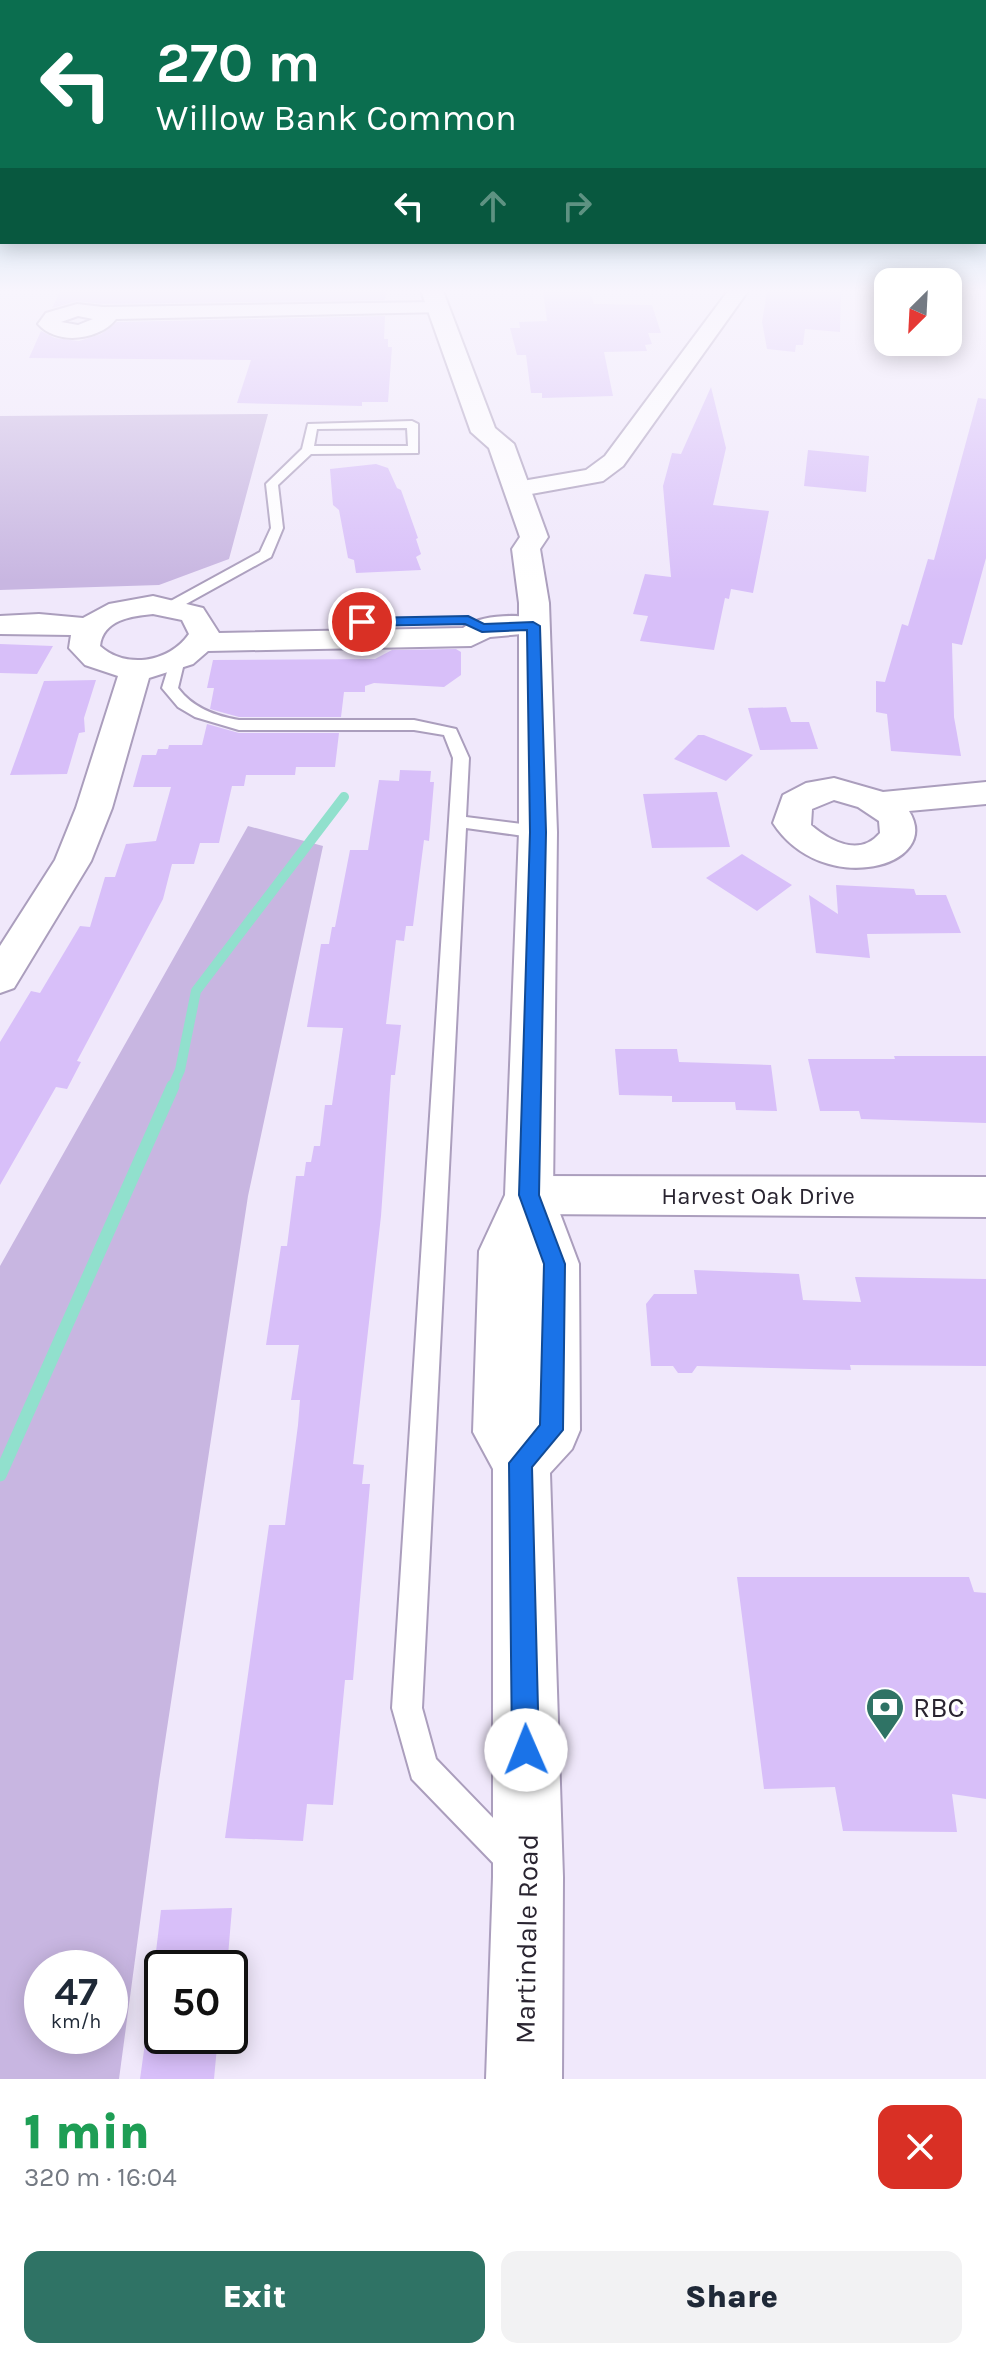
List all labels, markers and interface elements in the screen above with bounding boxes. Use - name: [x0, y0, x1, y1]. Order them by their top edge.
- text: 270 m: [156, 30, 320, 95]
- icon: left: [24, 32, 128, 136]
- text: Willow Bank Common: [156, 97, 517, 139]
- icon: left: [387, 184, 431, 228]
- icon: ahead: [471, 184, 515, 228]
- icon: right: [555, 184, 599, 228]
- north arrow: [874, 268, 962, 356]
- map controls: [874, 268, 962, 356]
- pin: [328, 588, 396, 656]
- icon: arrive: [340, 600, 384, 644]
- street label: Harvest Oak Drive: [661, 1182, 855, 1210]
- bank icon: RBC: [864, 1686, 906, 1741]
- place label: RBC: [913, 1691, 965, 1724]
- position arrow: [484, 1708, 568, 1792]
- street label: Martindale Road: [508, 1834, 545, 2044]
- speed limit sign: 50: [144, 1950, 248, 2054]
- text: 47: [54, 1968, 98, 2015]
- text: km/h: [51, 2010, 101, 2033]
- text: 1 min: [24, 2104, 150, 2160]
- button: close: [878, 2105, 962, 2189]
- text: 320 m · 16:04: [24, 2162, 177, 2193]
- button: Exit: [24, 2251, 485, 2343]
- button: Share: [501, 2251, 962, 2343]

